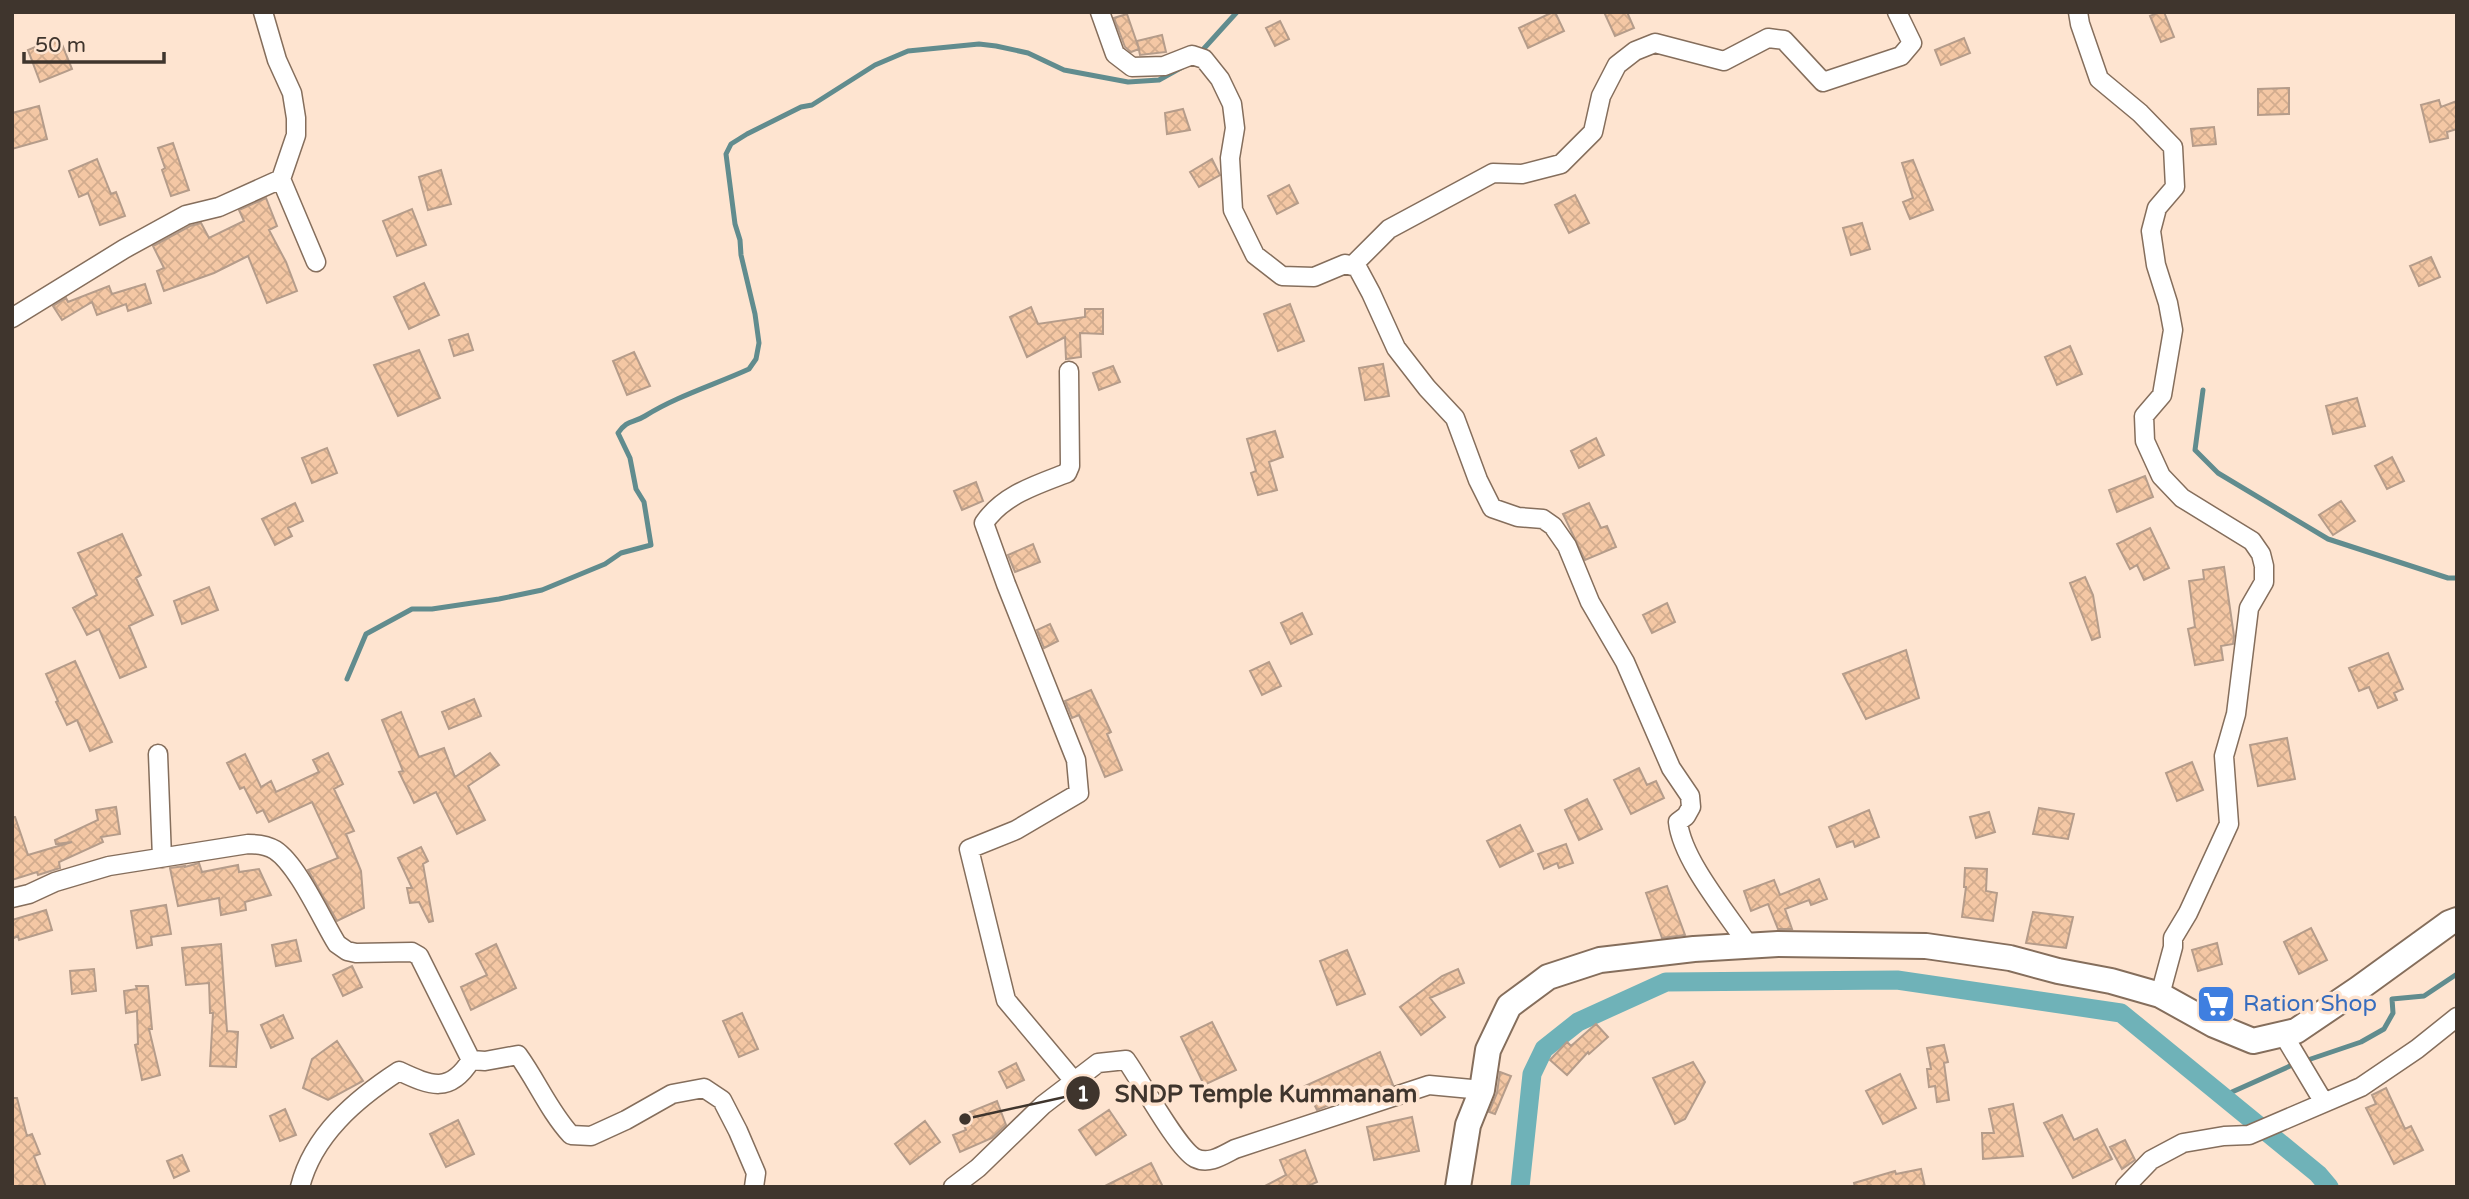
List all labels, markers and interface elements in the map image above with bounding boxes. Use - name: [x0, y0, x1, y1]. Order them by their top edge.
- scale bar: [24, 21, 164, 65]
- text: 50 m: [35, 33, 86, 58]
- supermarket icon: Ration Shop: [2195, 983, 2237, 1025]
- place label: Ration Shop: [2243, 990, 2377, 1018]
- callout: SNDP Temple Kummanam: [1066, 1071, 1431, 1116]
- text: SNDP Temple Kummanam: [1115, 1080, 1417, 1109]
- text: 1: [1076, 1082, 1090, 1107]

